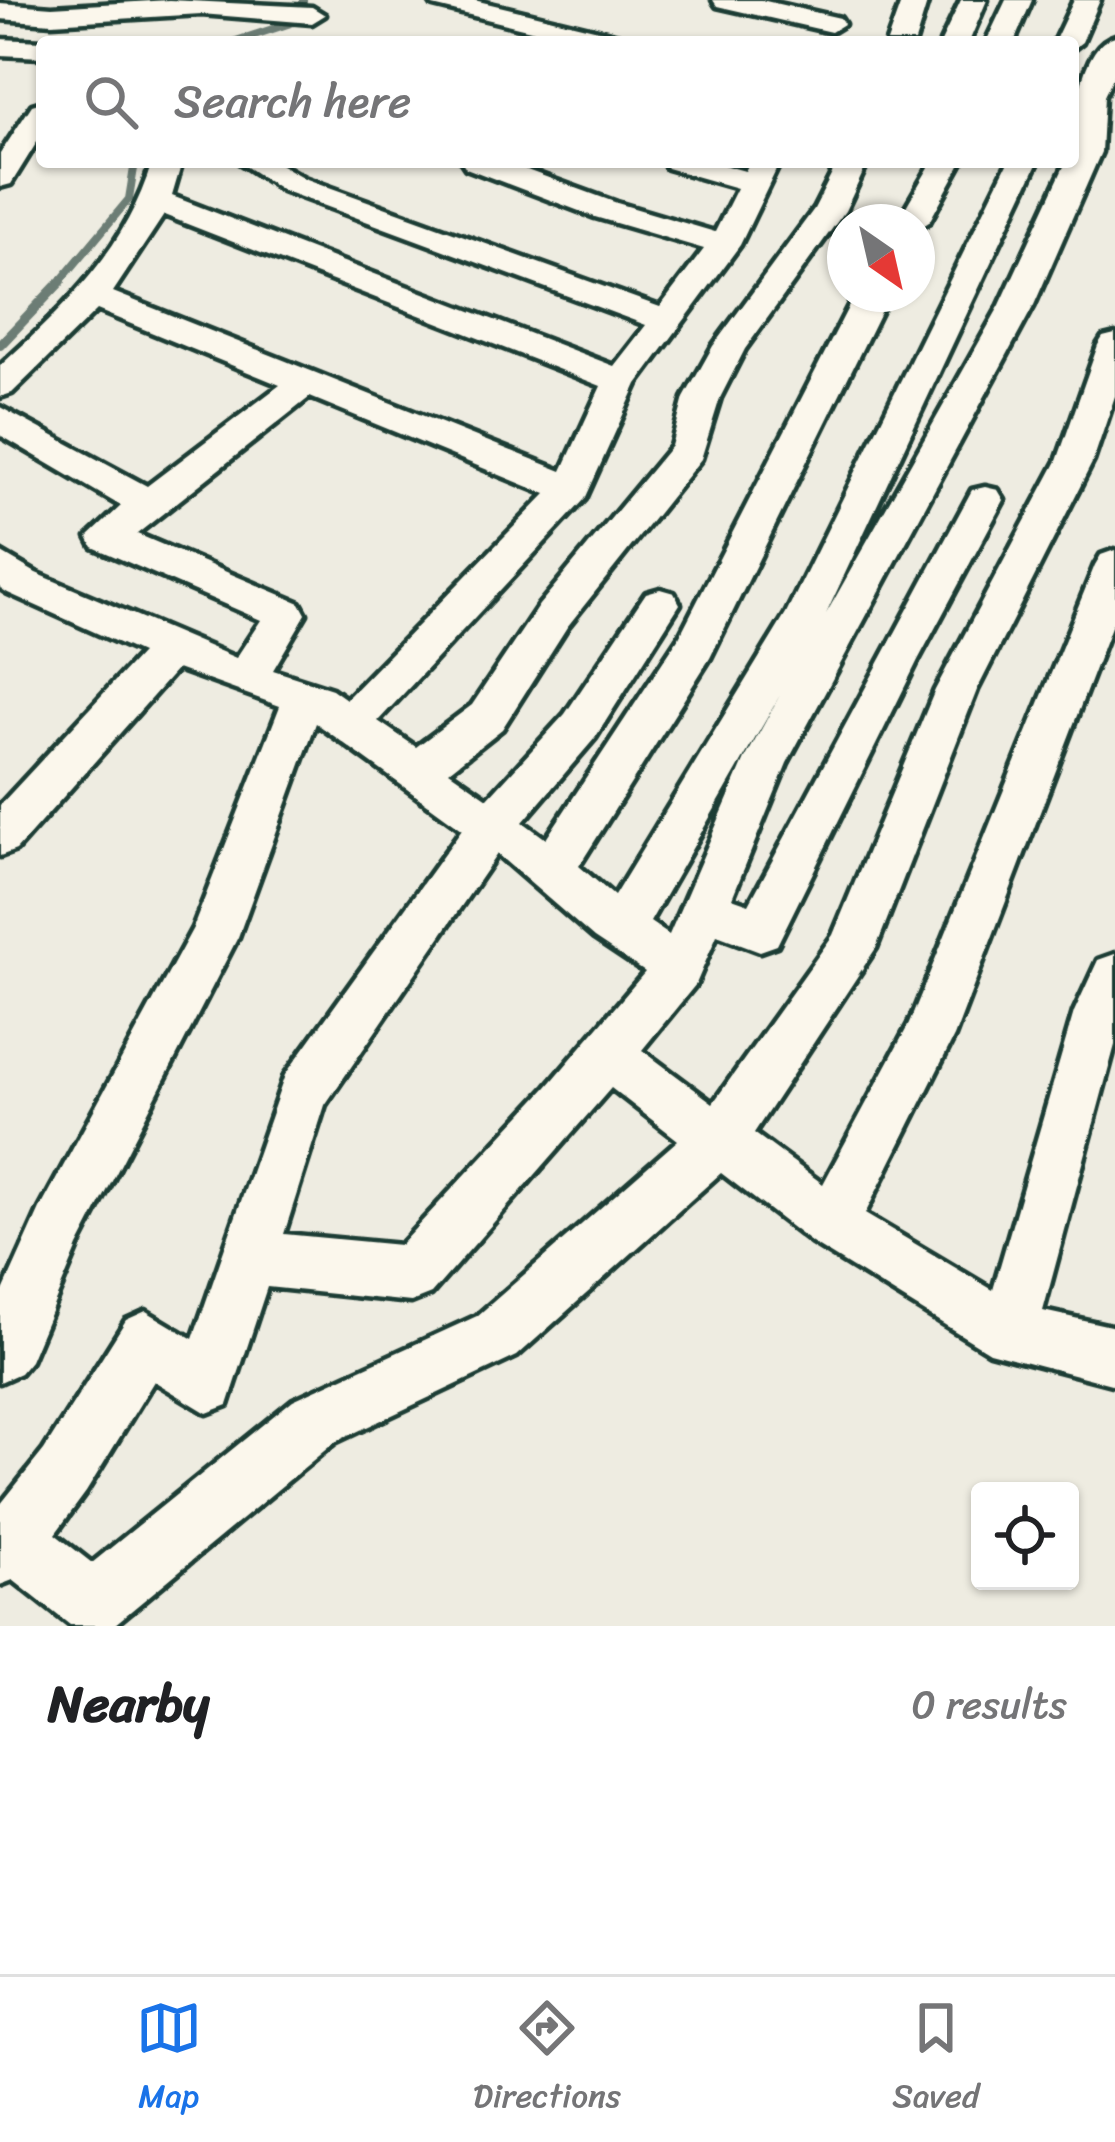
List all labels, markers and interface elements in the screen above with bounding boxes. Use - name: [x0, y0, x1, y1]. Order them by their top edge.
- search box: [36, 36, 1079, 168]
- text: Search here: [174, 62, 411, 142]
- icon: search: [78, 69, 144, 135]
- north arrow: [827, 204, 935, 312]
- map controls: [971, 1482, 1079, 1590]
- button: locate: [971, 1482, 1079, 1590]
- text: Nearby: [48, 1659, 209, 1749]
- text: 0 results: [911, 1670, 1067, 1739]
- tab: Map: [136, 1995, 202, 2125]
- tab: Directions: [473, 1995, 621, 2125]
- tab: Saved: [892, 1995, 979, 2125]

